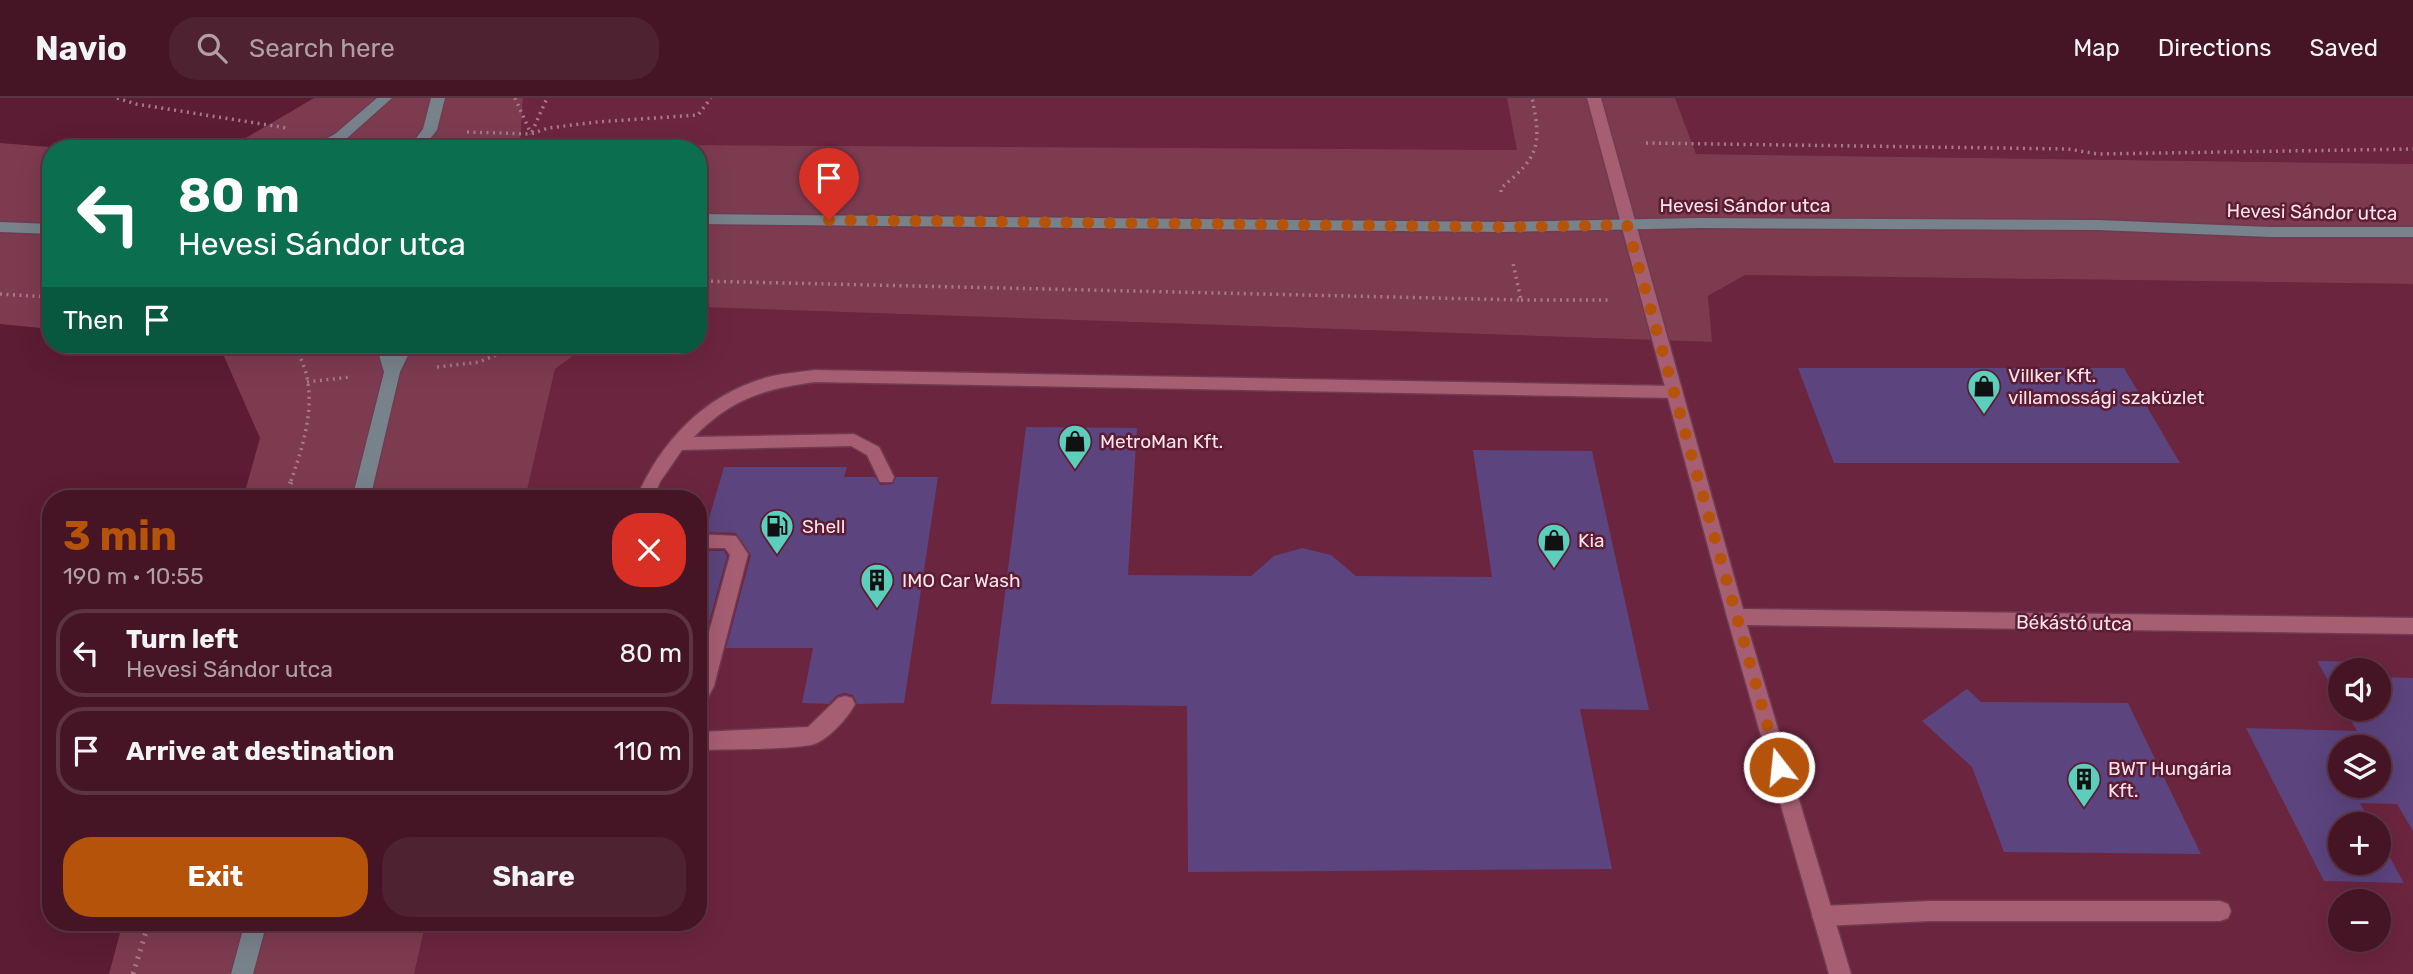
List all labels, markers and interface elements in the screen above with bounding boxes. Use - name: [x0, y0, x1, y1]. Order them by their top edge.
- search box: [169, 17, 659, 80]
- text: Navio: [35, 29, 127, 68]
- icon: search: [193, 29, 231, 67]
- text: Search here: [249, 33, 395, 64]
- text: Map: [2073, 34, 2120, 62]
- text: Directions: [2158, 34, 2271, 62]
- text: Saved: [2309, 34, 2378, 62]
- pin: [799, 148, 859, 220]
- icon: arrive: [810, 159, 848, 197]
- text: 80 m: [178, 166, 300, 224]
- icon: left: [63, 168, 154, 259]
- street label: Hevesi Sándor utca: [1660, 194, 1830, 217]
- street label: Hevesi Sándor utca: [2226, 199, 2398, 225]
- text: Hevesi Sándor utca: [178, 225, 466, 263]
- icon: arrive: [138, 301, 176, 339]
- text: Then: [63, 305, 124, 336]
- place label: Villker Kft. villamossági szaküzlet: [2008, 364, 2205, 409]
- shop icon: Villker Kft. villamossági szaküzlet: [1965, 367, 2003, 416]
- shop icon: MetroMan Kft.: [1056, 422, 1094, 471]
- place label: MetroMan Kft.: [1100, 430, 1223, 453]
- fuel station icon: Shell: [758, 507, 796, 556]
- text: 3 min: [63, 511, 177, 561]
- button: close: [612, 513, 686, 587]
- place label: Shell: [802, 515, 845, 538]
- shop icon: Kia: [1535, 521, 1573, 570]
- place label: Kia: [1578, 529, 1605, 552]
- building icon: IMO Car Wash: [858, 561, 896, 610]
- text: 190 m · 10:55: [63, 562, 204, 590]
- place label: IMO Car Wash: [902, 569, 1021, 592]
- street label: Békástó utca: [2016, 610, 2132, 636]
- text: Turn left: [126, 624, 238, 655]
- icon: left: [67, 634, 105, 672]
- text: 80 m: [619, 638, 682, 669]
- text: Hevesi Sándor utca: [126, 655, 333, 683]
- map controls: [2328, 658, 2391, 952]
- button: sound: [2328, 658, 2391, 721]
- position arrow: [1742, 730, 1816, 804]
- icon: arrive: [67, 732, 105, 770]
- button: layers: [2328, 735, 2391, 798]
- text: Arrive at destination: [126, 736, 394, 767]
- text: 110 m: [614, 736, 682, 767]
- place label: BWT Hungária Kft.: [2108, 757, 2232, 802]
- building icon: BWT Hungária Kft.: [2065, 760, 2103, 809]
- button: +: [2328, 812, 2391, 875]
- button: Exit: [63, 837, 368, 917]
- button: Share: [382, 837, 686, 917]
- button: −: [2328, 889, 2391, 952]

